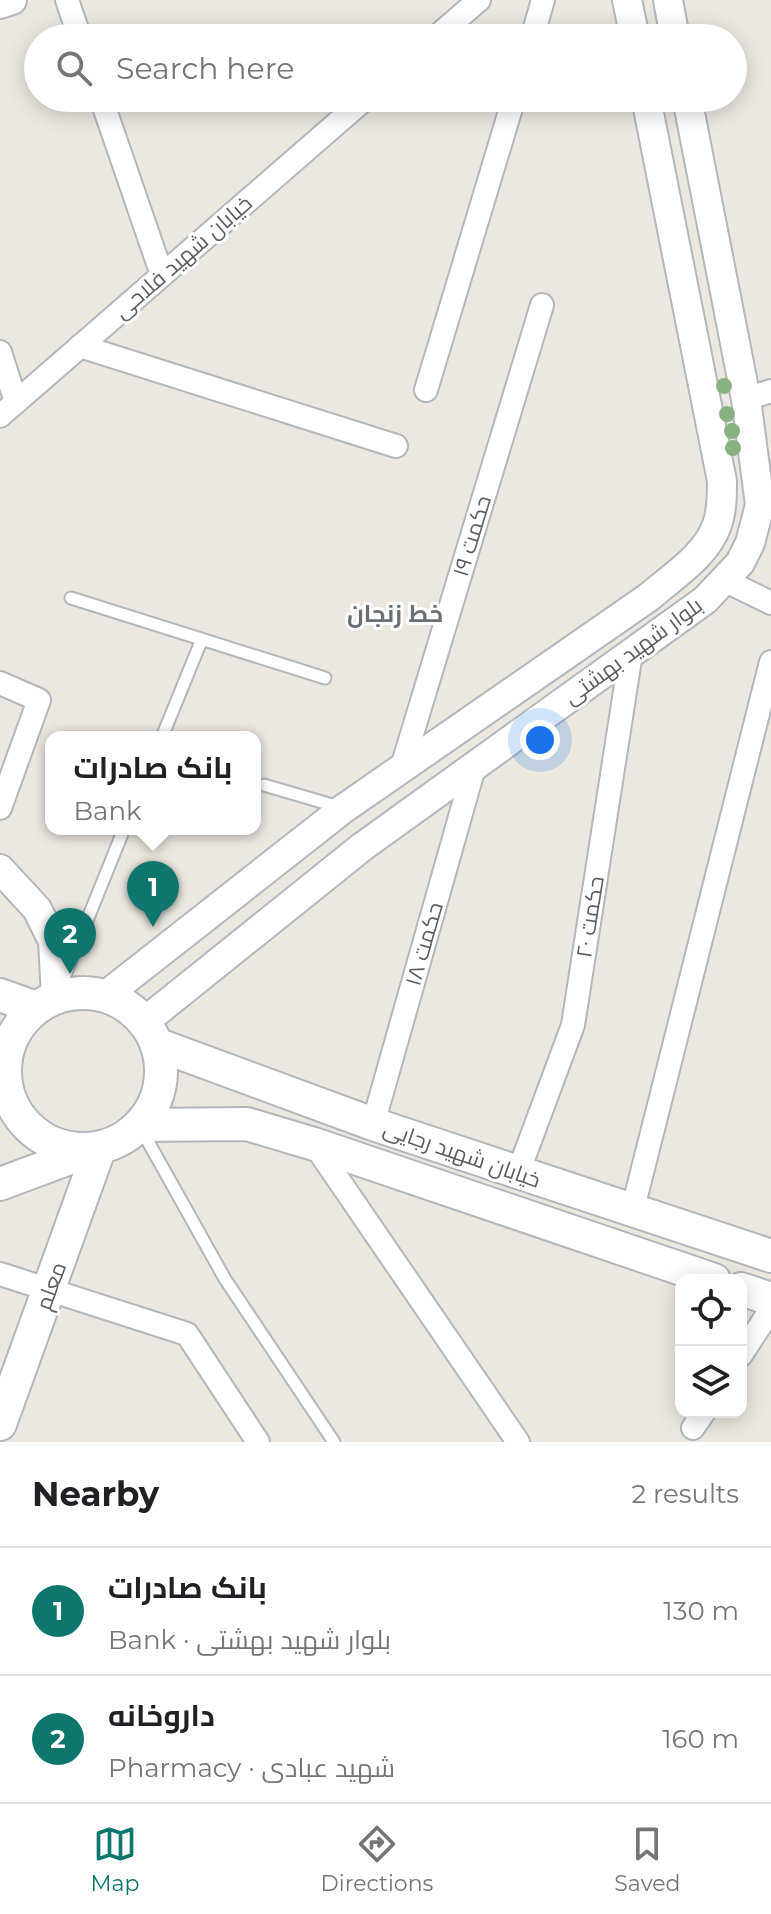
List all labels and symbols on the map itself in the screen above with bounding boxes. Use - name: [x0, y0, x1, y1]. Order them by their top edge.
- street label: خیابان شهید فلاحی: [108, 190, 258, 324]
- street label: حکمت ۱۹: [447, 492, 497, 580]
- street label: بلوار شهید بهشتی: [558, 592, 708, 710]
- district label: خط زنجان: [347, 599, 443, 628]
- your location: [520, 720, 560, 760]
- pin: 1: [127, 861, 179, 927]
- street label: حکمت ۲۰: [570, 874, 610, 960]
- street label: حکمت ۱۸: [399, 899, 449, 989]
- pin: 2: [44, 908, 96, 974]
- street label: خیابان شهید رجایی: [380, 1114, 544, 1194]
- street label: معلم: [30, 1258, 74, 1314]

